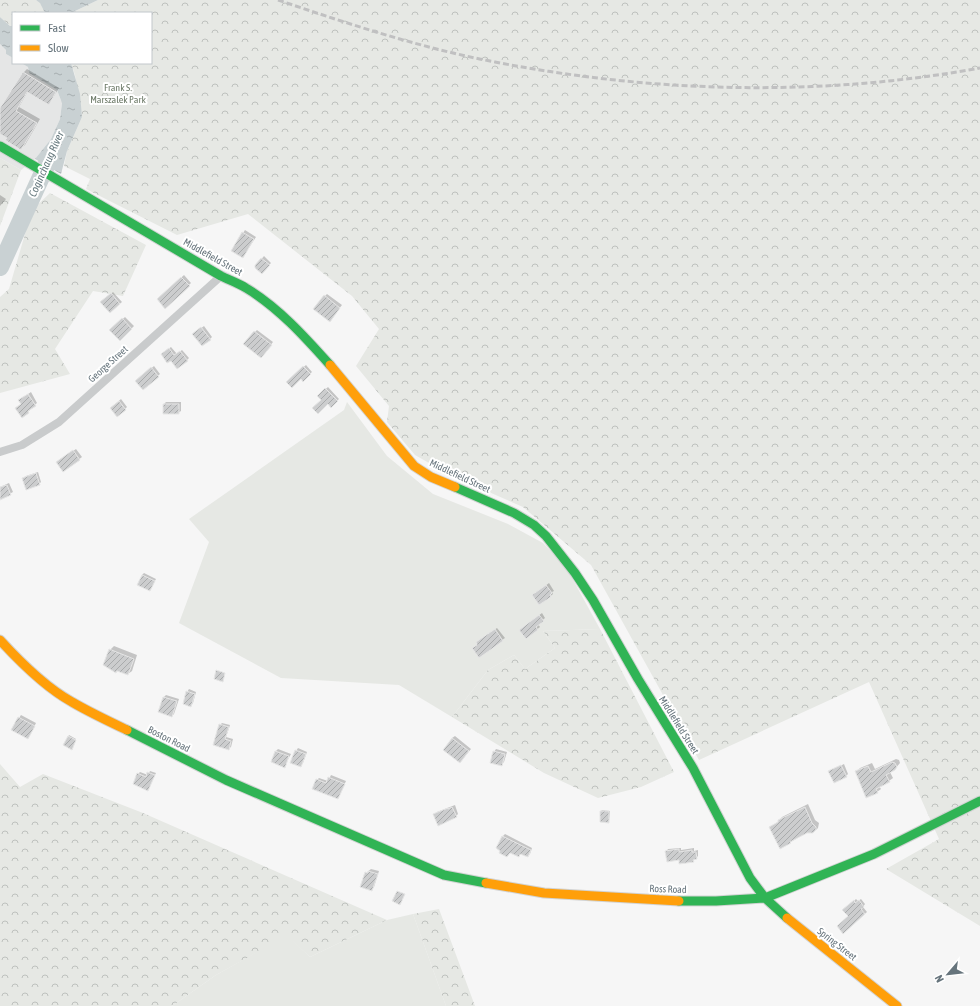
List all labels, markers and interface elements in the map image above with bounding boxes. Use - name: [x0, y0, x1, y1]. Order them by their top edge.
- legend: [12, 12, 152, 64]
- text: Fast: [48, 21, 66, 35]
- text: Slow: [48, 41, 69, 55]
- park label: Frank S. Marszalek Park: [90, 82, 146, 105]
- water label: Coginchaug River: [26, 129, 66, 199]
- street label: Middlefield Street: [182, 236, 245, 278]
- street label: George Street: [86, 343, 130, 385]
- street label: Middlefield Street: [428, 457, 492, 495]
- street label: Middlefield Street: [657, 694, 701, 756]
- street label: Boston Road: [146, 724, 192, 754]
- street label: Ross Road: [649, 883, 687, 895]
- street label: Spring Street: [815, 925, 859, 963]
- north arrow: [928, 954, 968, 994]
- text: N: [932, 973, 946, 984]

